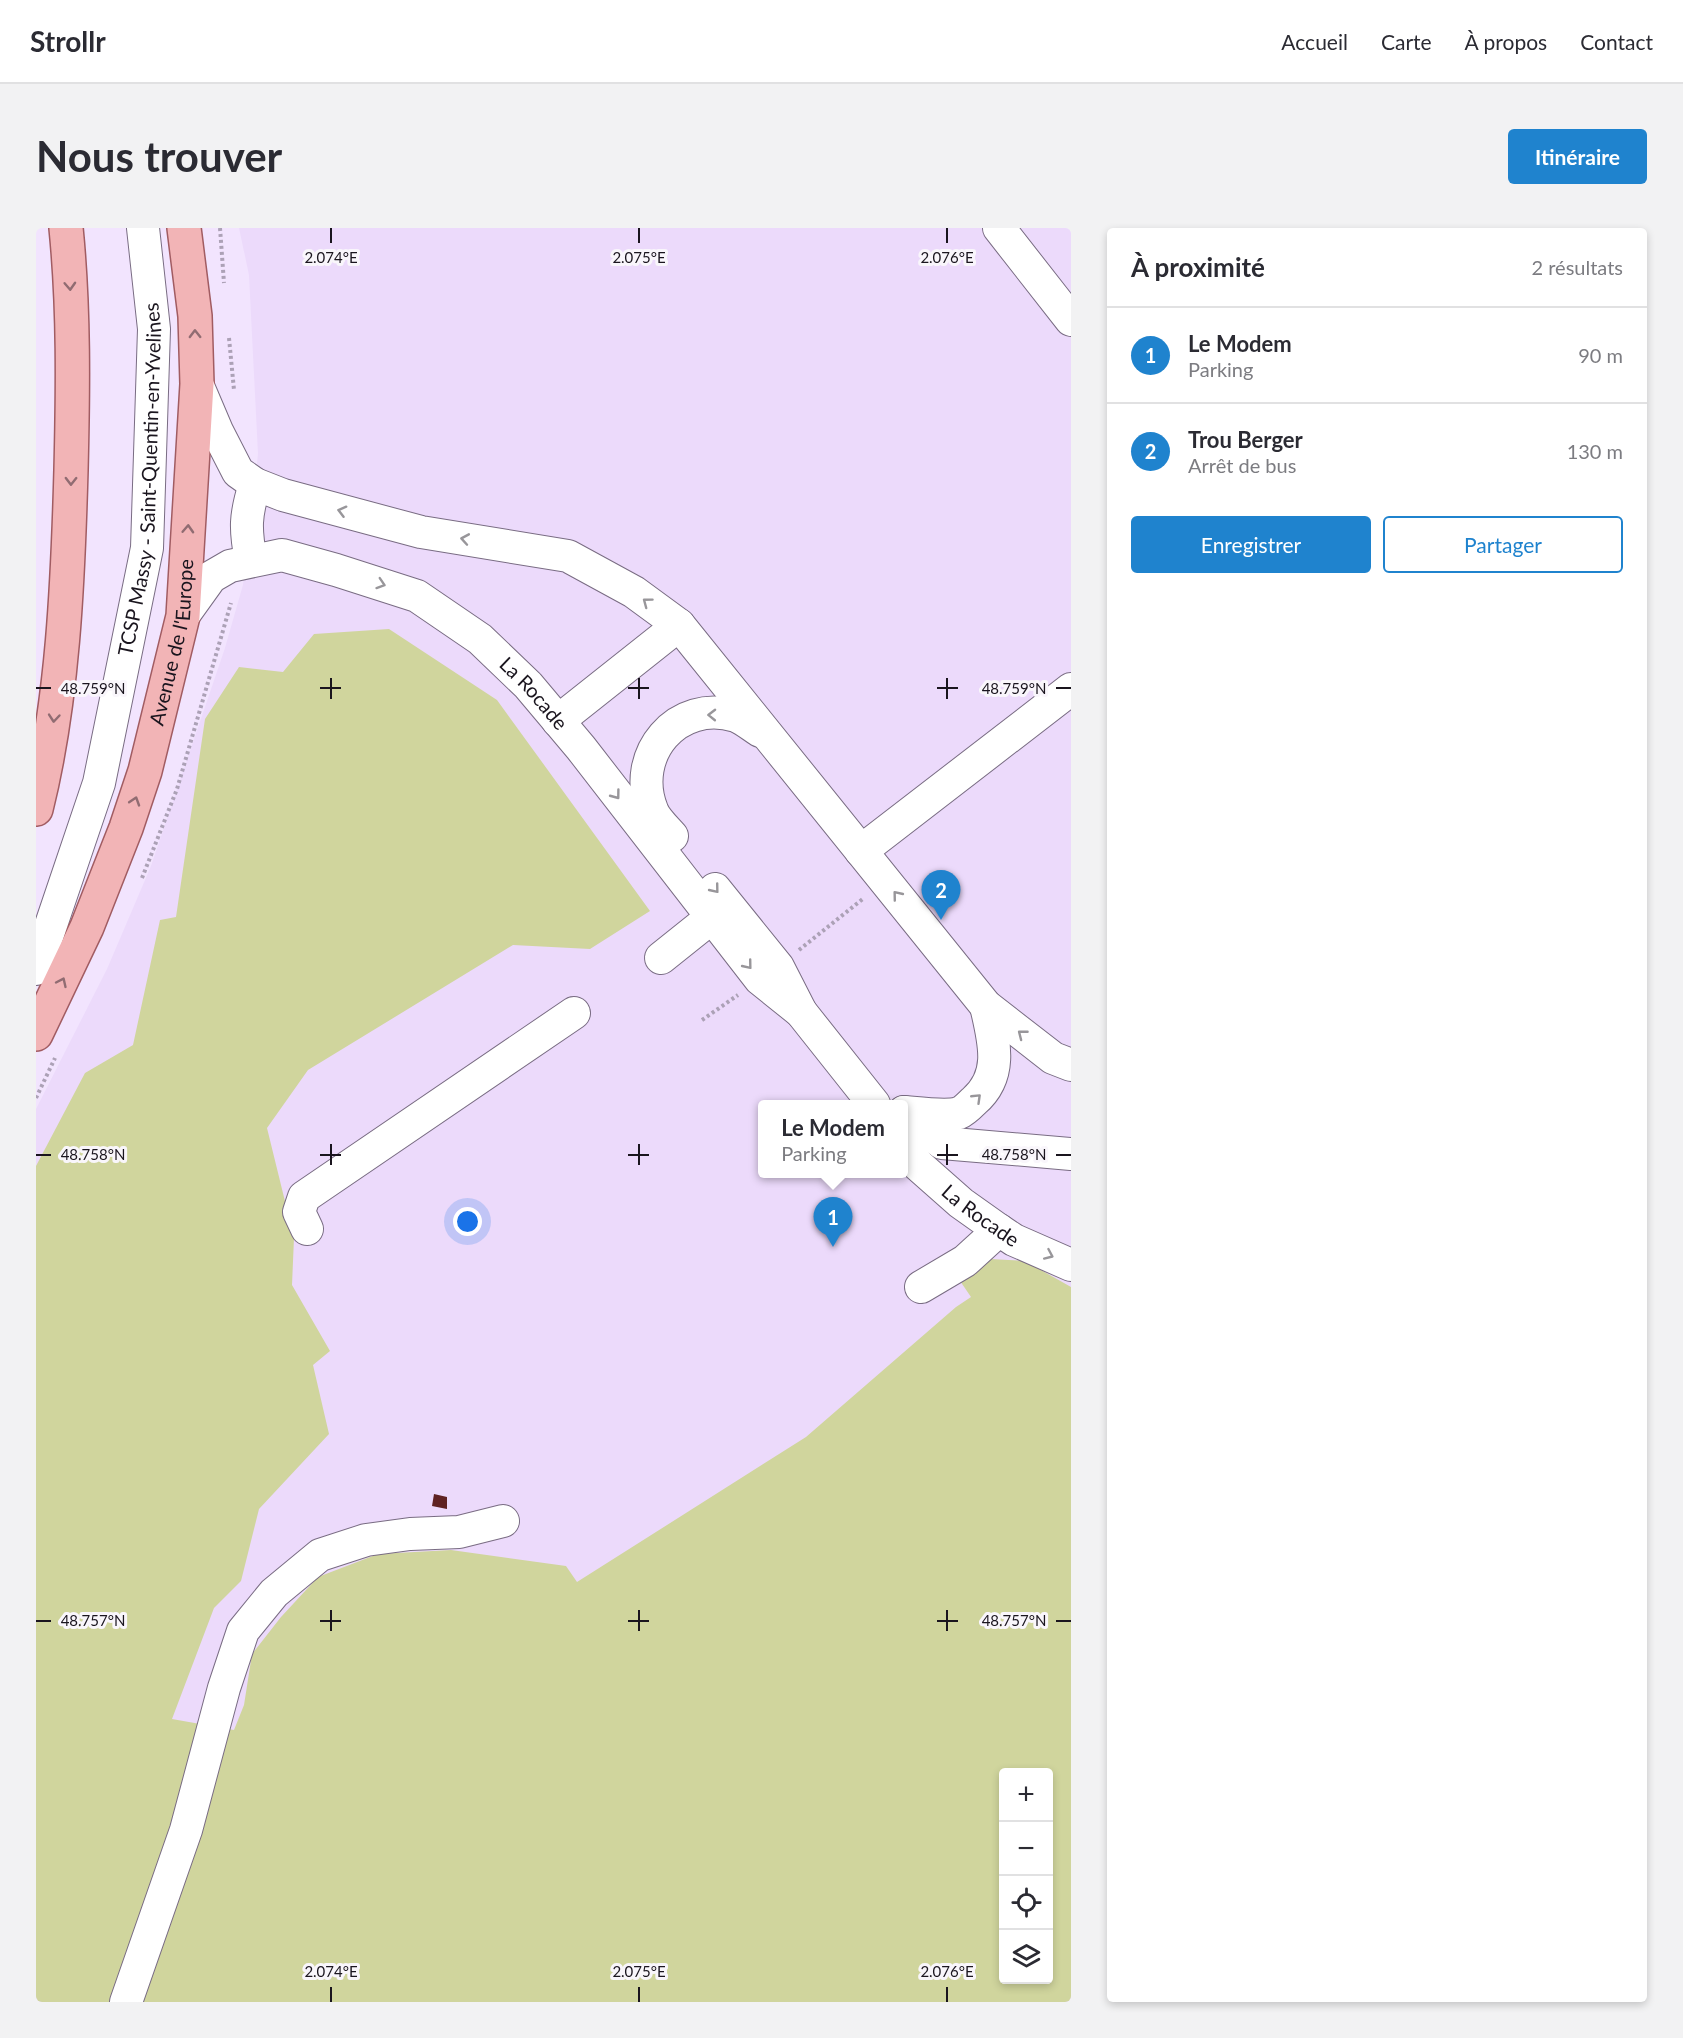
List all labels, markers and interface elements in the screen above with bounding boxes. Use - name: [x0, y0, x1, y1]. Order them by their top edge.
- text: Strollr: [30, 24, 106, 58]
- text: Accueil: [1281, 29, 1348, 54]
- text: Carte: [1381, 29, 1432, 54]
- text: À propos: [1465, 29, 1547, 54]
- text: Contact: [1580, 29, 1653, 54]
- button: Itinéraire: [1508, 129, 1647, 184]
- text: Nous trouver: [36, 131, 282, 181]
- text: 2.074°E: [304, 248, 358, 266]
- text: 2.075°E: [612, 248, 666, 266]
- text: 2.076°E: [920, 248, 974, 266]
- text: À proximité: [1131, 251, 1265, 283]
- text: 2 résultats: [1532, 255, 1623, 279]
- one-way arrow: [64, 282, 77, 291]
- street label: TCSP Massy - Saint-Quentin-en-Yvelines: [112, 302, 165, 658]
- one-way arrow: [189, 329, 202, 338]
- text: Le Modem: [1188, 330, 1292, 357]
- text: 1: [1145, 343, 1156, 367]
- text: 90 m: [1578, 343, 1623, 367]
- text: Parking: [1188, 357, 1253, 381]
- text: Trou Berger: [1188, 426, 1303, 453]
- text: 2: [1145, 439, 1156, 463]
- text: 130 m: [1567, 439, 1623, 463]
- text: Arrêt de bus: [1188, 453, 1296, 477]
- one-way arrow: [64, 477, 77, 486]
- one-way arrow: [337, 505, 347, 518]
- button: Enregistrer: [1131, 516, 1371, 573]
- button: Partager: [1383, 516, 1623, 573]
- one-way arrow: [181, 524, 194, 533]
- one-way arrow: [461, 534, 470, 546]
- street label: Avenue de l'Europe: [144, 558, 197, 728]
- one-way arrow: [375, 577, 386, 590]
- one-way arrow: [642, 598, 653, 609]
- street label: La Rocade: [495, 651, 573, 734]
- text: 48.759°N: [61, 679, 125, 697]
- text: 48.759°N: [982, 679, 1046, 697]
- one-way arrow: [708, 708, 717, 721]
- one-way arrow: [48, 713, 61, 722]
- one-way arrow: [609, 788, 620, 799]
- one-way arrow: [127, 796, 140, 807]
- pin: 2: [922, 870, 960, 920]
- one-way arrow: [708, 882, 719, 893]
- one-way arrow: [893, 891, 904, 902]
- one-way arrow: [741, 958, 752, 969]
- one-way arrow: [55, 977, 67, 988]
- one-way arrow: [1018, 1030, 1029, 1041]
- one-way arrow: [970, 1094, 980, 1105]
- popup: [758, 1100, 908, 1178]
- text: Le Modem: [781, 1114, 885, 1141]
- text: Parking: [781, 1141, 847, 1165]
- text: 48.758°N: [61, 1145, 125, 1163]
- text: 48.758°N: [982, 1145, 1046, 1163]
- street label: La Rocade: [937, 1179, 1024, 1251]
- pin: 1: [814, 1198, 852, 1247]
- your location: [453, 1207, 482, 1236]
- one-way arrow: [1042, 1248, 1053, 1260]
- text: 48.757°N: [61, 1611, 125, 1629]
- text: 48.757°N: [982, 1611, 1046, 1629]
- map controls: [999, 1768, 1053, 1984]
- button: +: [999, 1768, 1053, 1822]
- button: −: [999, 1822, 1053, 1876]
- button: locate: [999, 1876, 1053, 1930]
- button: layers: [999, 1930, 1053, 1984]
- text: 2.074°E: [304, 1962, 358, 1980]
- text: 2.075°E: [612, 1962, 666, 1980]
- text: 2.076°E: [920, 1962, 974, 1980]

